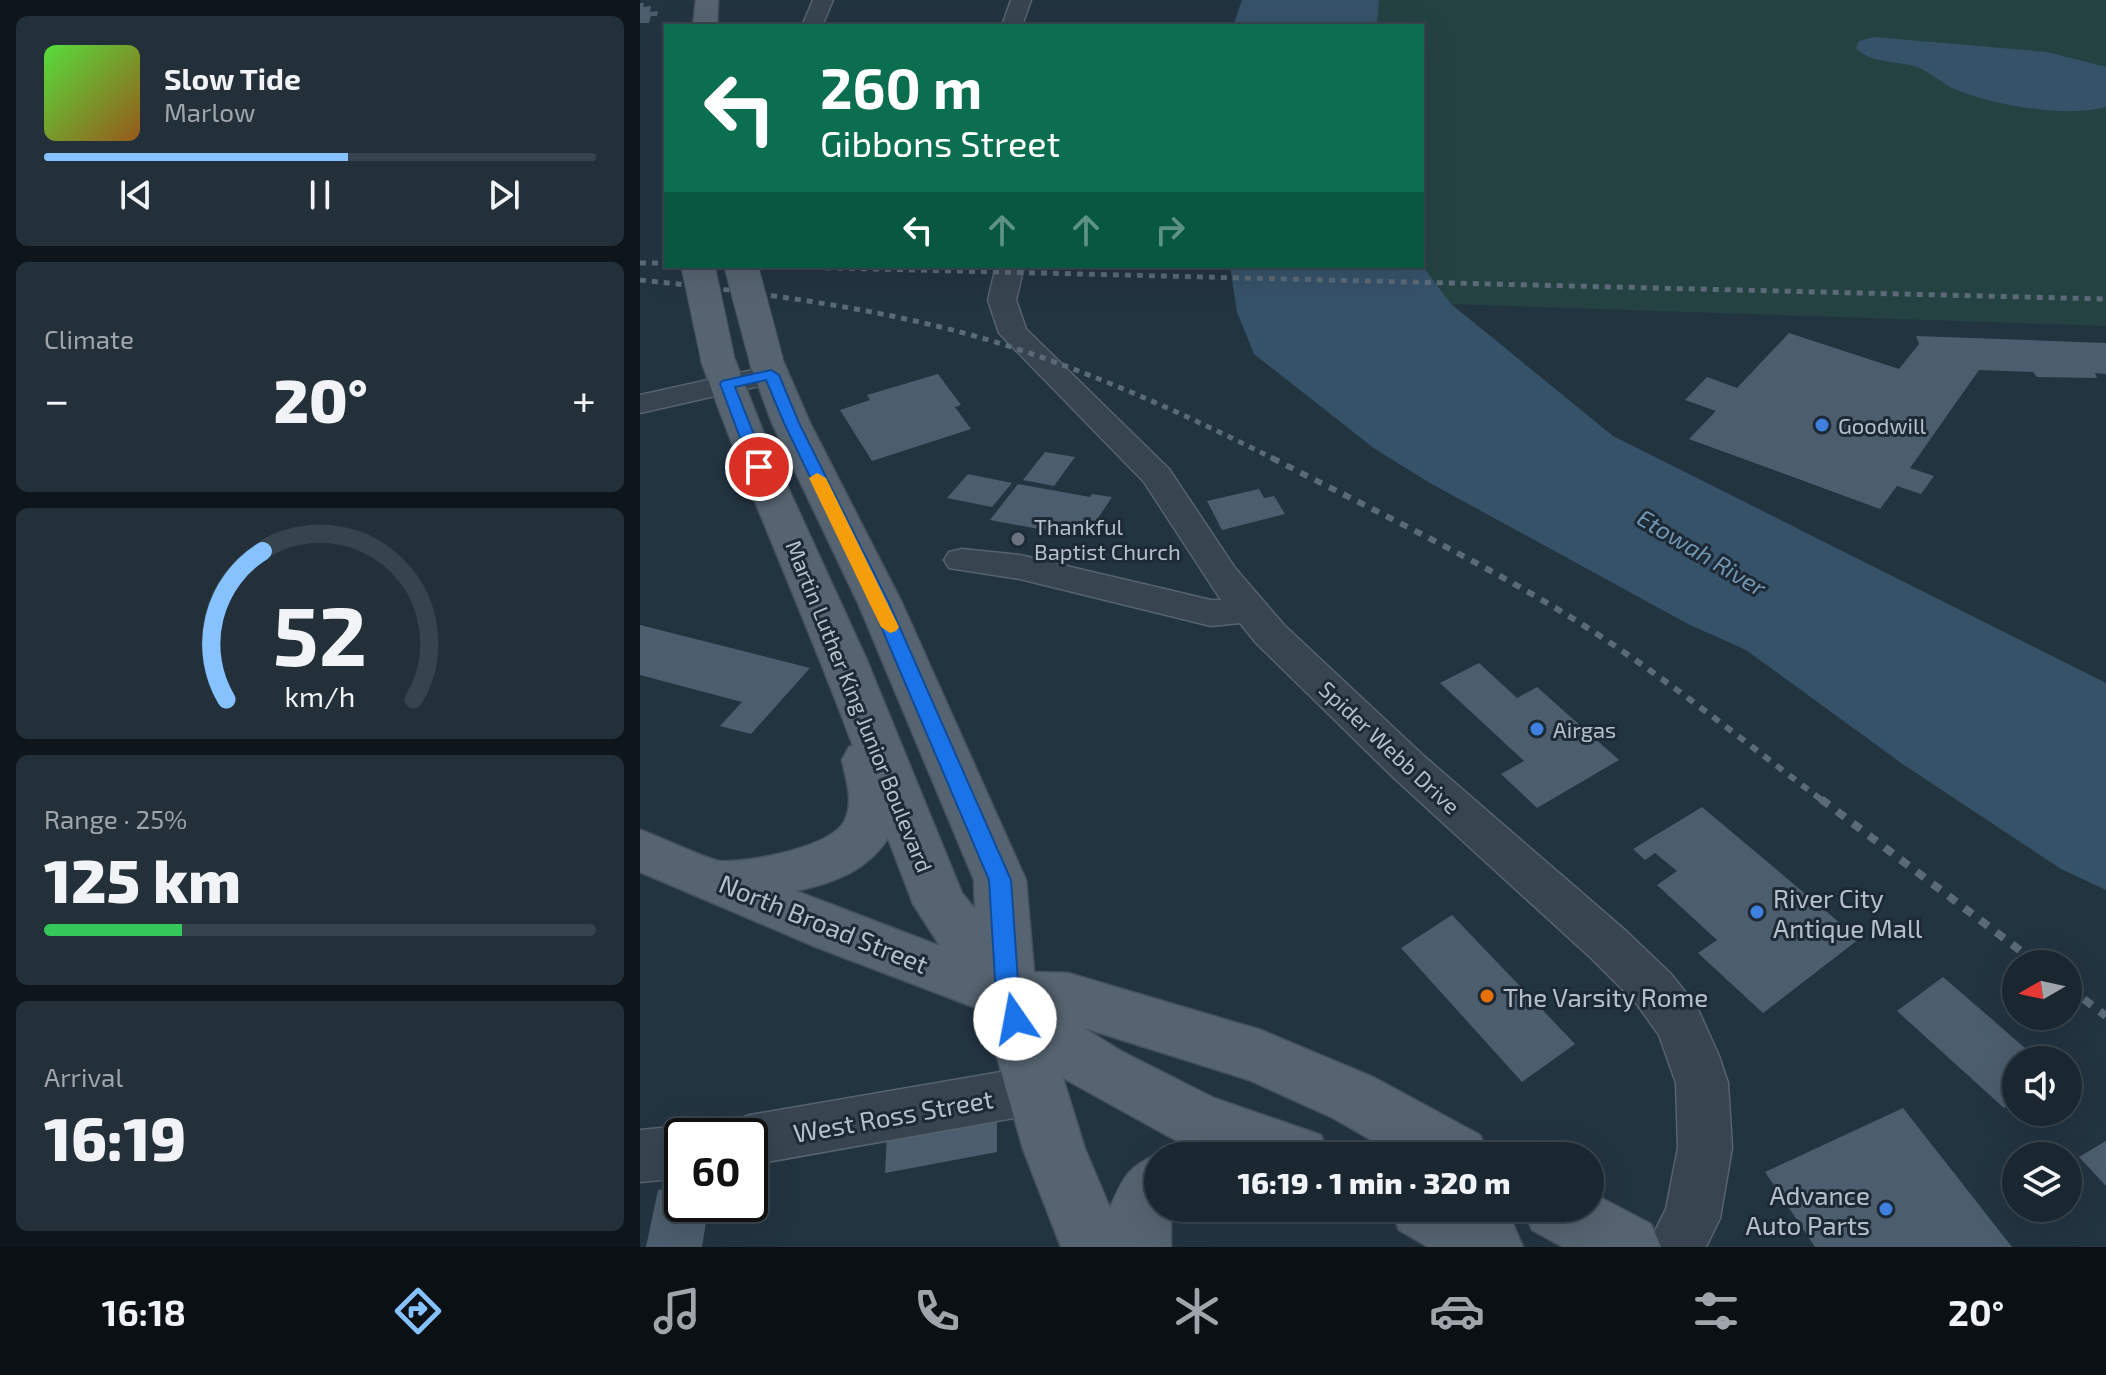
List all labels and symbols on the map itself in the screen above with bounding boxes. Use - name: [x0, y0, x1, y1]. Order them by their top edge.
- place label: Goodwill: [1838, 412, 1927, 438]
- marker: Goodwill: [1813, 416, 1831, 434]
- pin: [725, 433, 793, 501]
- water label: Etowah River: [1632, 502, 1772, 602]
- place label: Thankful Baptist Church: [1034, 513, 1181, 564]
- marker: Thankful Baptist Church: [1009, 530, 1027, 548]
- street label: Martin Luther King Junior Boulevard: [781, 536, 939, 876]
- street label: Spider Webb Drive: [1314, 675, 1466, 819]
- place label: Airgas: [1553, 716, 1616, 742]
- marker: Airgas: [1528, 720, 1546, 738]
- street label: North Broad Street: [715, 867, 933, 979]
- place label: River City Antique Mall: [1773, 882, 1923, 943]
- marker: River City Antique Mall: [1748, 903, 1766, 921]
- north arrow: [2002, 950, 2082, 1030]
- position arrow: [973, 977, 1057, 1061]
- place label: The Varsity Rome: [1503, 981, 1708, 1012]
- marker: The Varsity Rome: [1478, 987, 1496, 1005]
- street label: West Ross Street: [791, 1082, 995, 1148]
- speed limit sign: 60: [664, 1118, 768, 1222]
- place label: Advance Auto Parts: [1745, 1179, 1870, 1240]
- marker: Advance Auto Parts: [1877, 1200, 1895, 1218]

